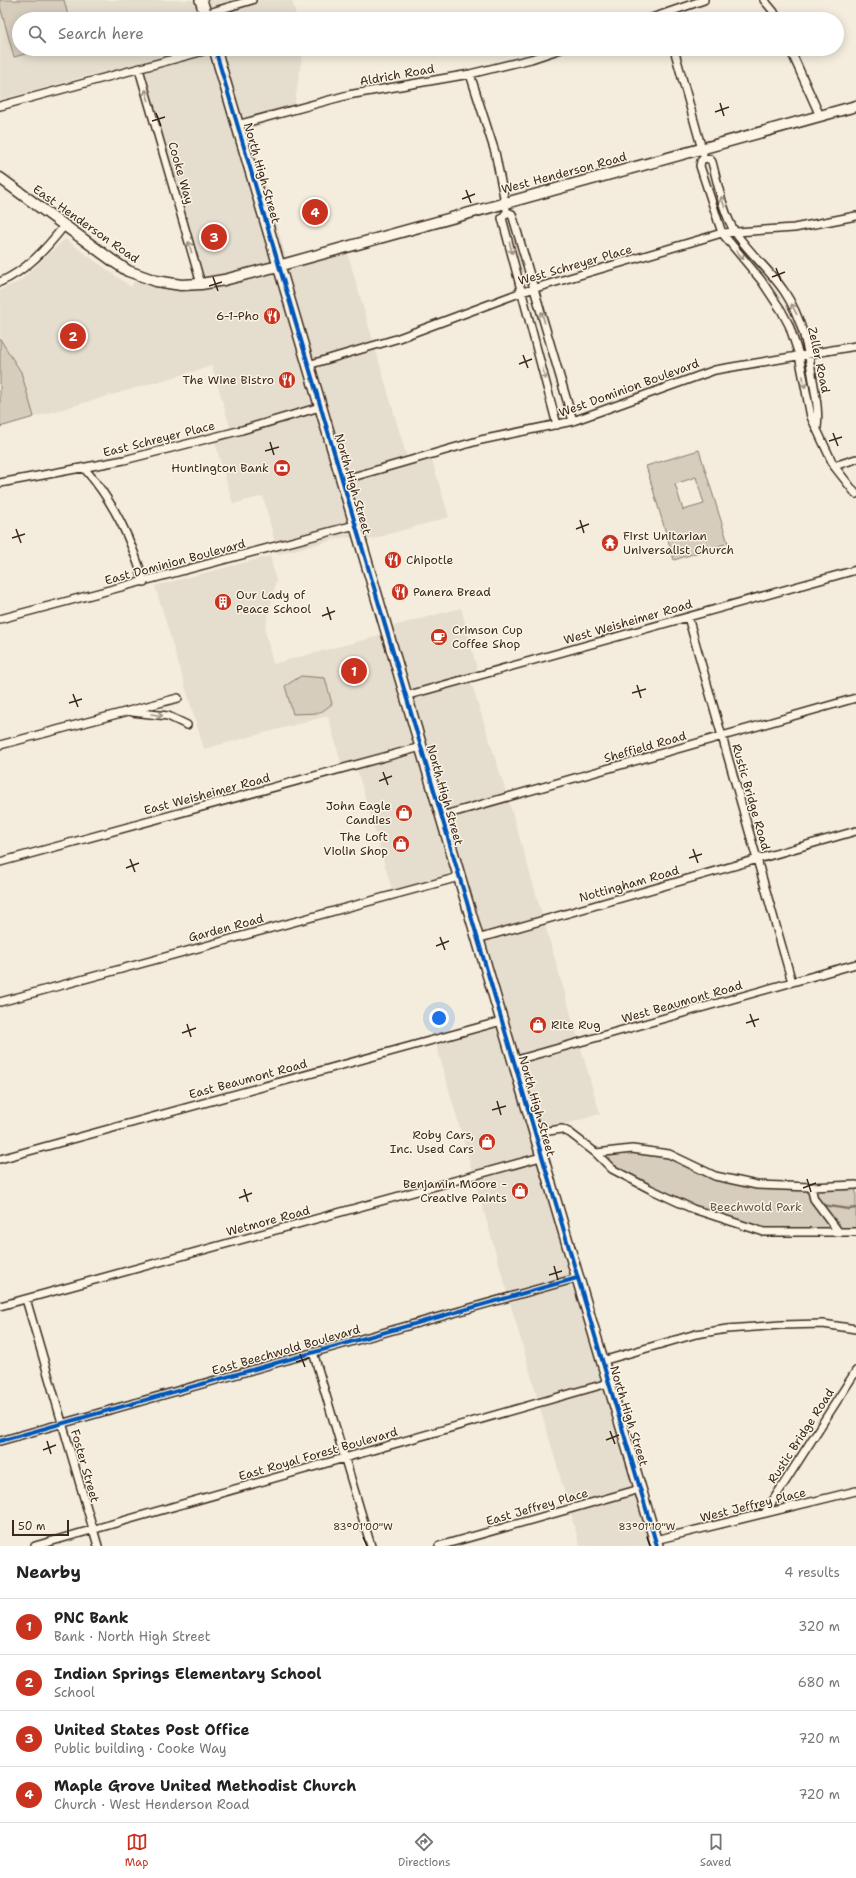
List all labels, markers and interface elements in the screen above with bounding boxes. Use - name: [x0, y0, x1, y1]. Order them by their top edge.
- search box: [12, 12, 844, 56]
- icon: search: [26, 23, 48, 45]
- text: Search here: [58, 24, 144, 44]
- street label: Aldrich Road: [358, 60, 436, 89]
- one-way arrow: [143, 89, 150, 102]
- street label: North High Street: [240, 121, 284, 225]
- street label: Cooke Way: [164, 140, 198, 206]
- street label: West Henderson Road: [500, 148, 629, 197]
- street label: East Henderson Road: [30, 181, 143, 267]
- one-way arrow: [719, 195, 726, 208]
- pin: 4: [302, 197, 328, 227]
- pin: 3: [201, 222, 227, 252]
- one-way arrow: [186, 240, 193, 253]
- street label: West Schreyer Place: [516, 241, 634, 289]
- one-way arrow: [507, 242, 515, 255]
- one-way arrow: [736, 250, 745, 261]
- one-way arrow: [790, 304, 797, 316]
- restaurant icon: 6-1-Pho: [262, 306, 282, 326]
- place label: 6-1-Pho: [216, 308, 259, 324]
- one-way arrow: [539, 310, 546, 323]
- pin: 2: [60, 321, 86, 351]
- street label: Zeller Road: [804, 326, 834, 395]
- street label: West Dominion Boulevard: [557, 355, 702, 421]
- one-way arrow: [541, 367, 548, 380]
- restaurant icon: The Wine Bistro: [277, 370, 297, 390]
- place label: The Wine Bistro: [183, 372, 274, 388]
- one-way arrow: [800, 375, 808, 388]
- street label: East Schreyer Place: [101, 417, 217, 461]
- street label: North High Street: [331, 432, 375, 536]
- bank icon: Huntington Bank: [272, 458, 292, 478]
- place label: Huntington Bank: [171, 460, 269, 476]
- place label: First Unitarian Universalist Church: [623, 528, 734, 558]
- temple icon: First Unitarian Universalist Church: [600, 533, 620, 553]
- street label: East Dominion Boulevard: [103, 535, 248, 589]
- restaurant icon: Chipotle: [383, 550, 403, 570]
- place label: Chipotle: [406, 552, 453, 568]
- restaurant icon: Panera Bread: [390, 582, 410, 602]
- place label: Panera Bread: [413, 584, 491, 600]
- place label: Our Lady of Peace School: [236, 587, 311, 617]
- building icon: Our Lady of Peace School: [213, 592, 233, 612]
- street label: West Weisheimer Road: [562, 596, 695, 648]
- place label: Crimson Cup Coffee Shop: [452, 622, 523, 652]
- cafe icon: Crimson Cup Coffee Shop: [429, 627, 449, 647]
- pin: 1: [341, 656, 367, 686]
- one-way arrow: [150, 711, 163, 719]
- street label: Sheffield Road: [602, 727, 688, 766]
- street label: Rustic Bridge Road: [728, 742, 774, 853]
- street label: North High Street: [423, 743, 467, 847]
- street label: East Weisheimer Road: [142, 769, 272, 819]
- place label: John Eagle Candies: [326, 798, 391, 828]
- shop icon: John Eagle Candies: [394, 803, 414, 823]
- place label: The Loft Violin Shop: [323, 829, 388, 859]
- shop icon: The Loft Violin Shop: [391, 834, 411, 854]
- street label: Nottingham Road: [577, 862, 681, 906]
- street label: Garden Road: [187, 910, 266, 946]
- street label: West Beaumont Road: [620, 977, 745, 1027]
- your location: [429, 1008, 449, 1028]
- shop icon: Rite Rug: [528, 1015, 548, 1035]
- place label: Rite Rug: [551, 1017, 601, 1033]
- street label: North High Street: [515, 1054, 559, 1158]
- street label: East Beaumont Road: [187, 1055, 309, 1102]
- place label: Roby Cars, Inc. Used Cars: [390, 1127, 474, 1157]
- shop icon: Roby Cars, Inc. Used Cars: [477, 1132, 497, 1152]
- place label: Benjamin Moore - Creative Paints: [403, 1176, 507, 1206]
- shop icon: Benjamin Moore - Creative Paints: [510, 1181, 530, 1201]
- park label: Beechwold Park: [710, 1199, 802, 1215]
- street label: Wetmore Road: [224, 1202, 312, 1240]
- street label: East Beechwold Boulevard: [210, 1321, 362, 1379]
- street label: North High Street: [606, 1364, 652, 1468]
- street label: Rustic Bridge Road: [764, 1385, 838, 1487]
- street label: East Royal Forest Boulevard: [237, 1424, 400, 1484]
- street label: Foster Street: [67, 1427, 103, 1505]
- street label: West Jeffrey Place: [698, 1484, 808, 1526]
- street label: East Jeffrey Place: [484, 1485, 590, 1529]
- scale bar: [12, 1518, 69, 1537]
- text: 50 m: [18, 1519, 46, 1534]
- text: 83°01'00"W: [333, 1520, 393, 1533]
- text: 83°01'10"W: [619, 1520, 676, 1533]
- text: Nearby: [16, 1561, 81, 1583]
- text: 4 results: [784, 1564, 840, 1581]
- text: PNC Bank: [54, 1608, 129, 1628]
- text: 1: [26, 1618, 32, 1635]
- text: 320 m: [798, 1618, 840, 1635]
- text: Bank · North High Street: [54, 1628, 210, 1645]
- text: Indian Springs Elementary School: [54, 1664, 322, 1684]
- text: 2: [24, 1674, 34, 1691]
- text: 680 m: [798, 1674, 840, 1691]
- text: School: [54, 1684, 95, 1701]
- text: United States Post Office: [54, 1720, 250, 1740]
- text: 3: [24, 1730, 34, 1747]
- text: 720 m: [799, 1730, 840, 1747]
- text: Public building · Cooke Way: [54, 1740, 227, 1757]
- text: Maple Grove United Methodist Church: [54, 1776, 356, 1796]
- text: 4: [24, 1786, 34, 1803]
- text: 720 m: [799, 1786, 840, 1803]
- text: Church · West Henderson Road: [54, 1796, 249, 1813]
- tab: Map: [125, 1831, 148, 1870]
- tab: Directions: [398, 1831, 450, 1870]
- tab: Saved: [700, 1831, 731, 1870]

